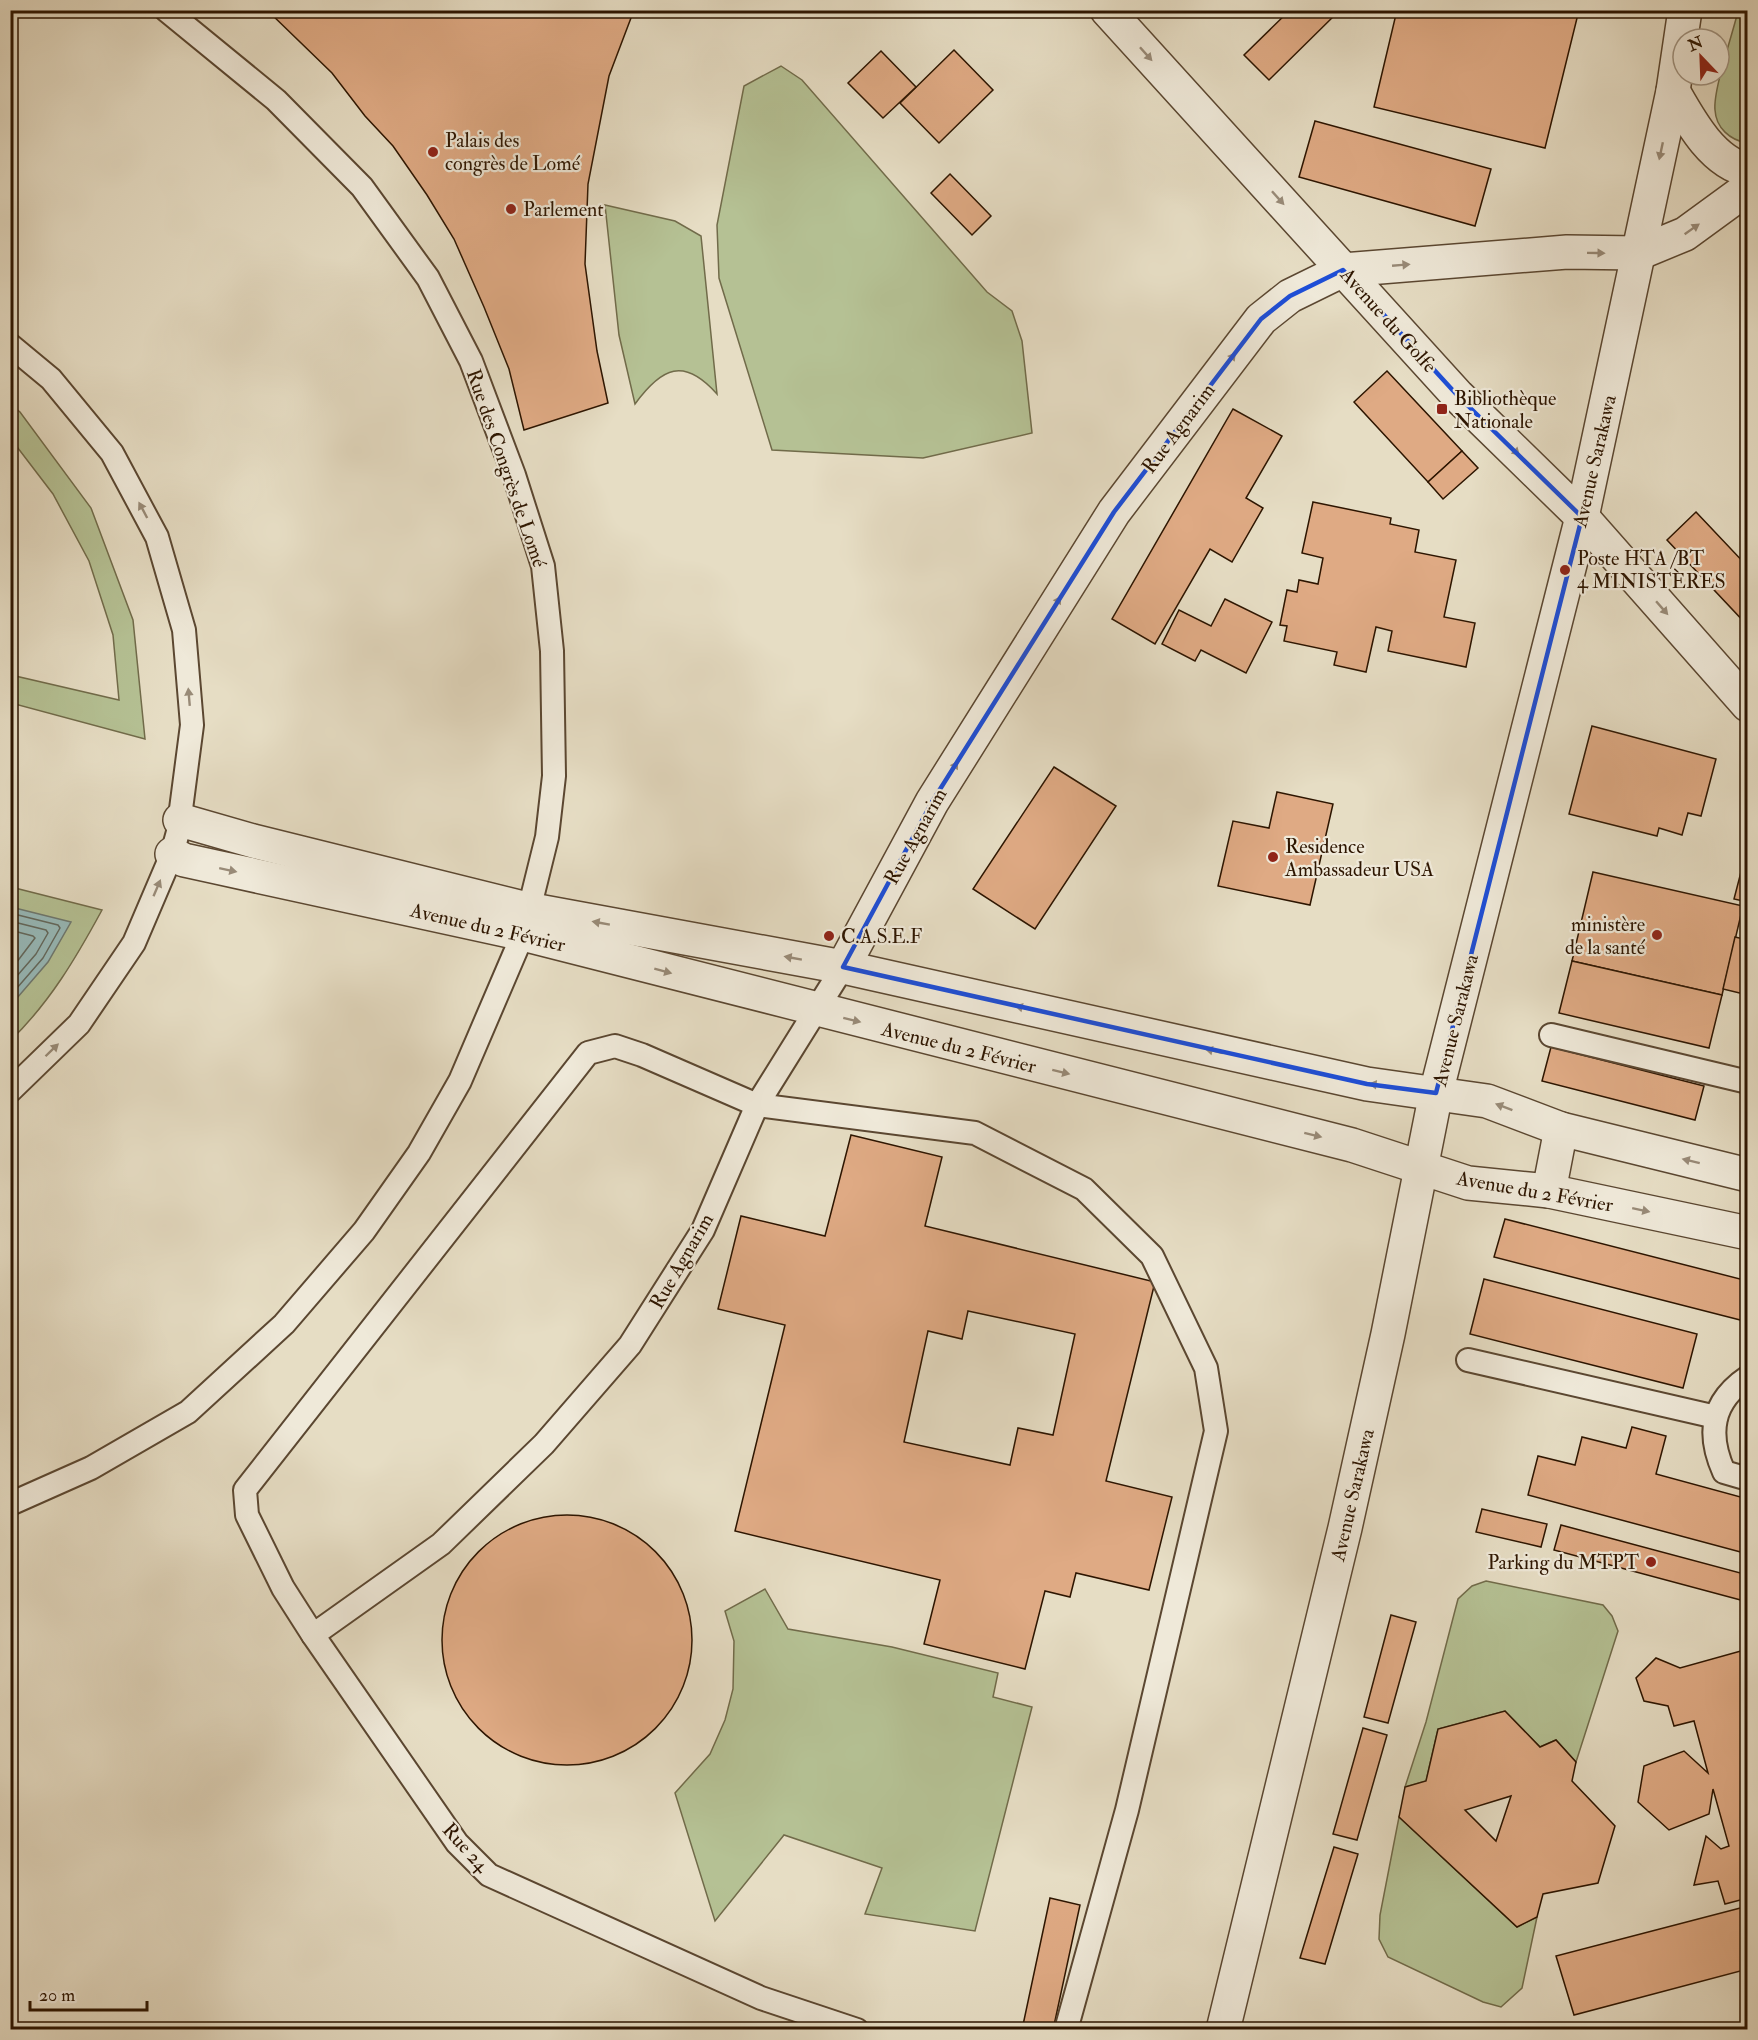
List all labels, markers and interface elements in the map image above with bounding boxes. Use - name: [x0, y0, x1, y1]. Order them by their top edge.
- north arrow: [1671, 27, 1731, 87]
- text: N: [1684, 32, 1707, 57]
- one-way arrow: [1139, 46, 1153, 61]
- place label: Palais des congrès de Lomé: [445, 128, 581, 176]
- one-way arrow: [1655, 142, 1665, 160]
- marker: Palais des congrès de Lomé: [426, 145, 440, 159]
- one-way arrow: [1270, 190, 1284, 204]
- place label: Parlement: [523, 197, 604, 222]
- marker: Parlement: [504, 202, 518, 216]
- one-way arrow: [1684, 223, 1700, 235]
- one-way arrow: [1586, 248, 1605, 257]
- one-way arrow: [1392, 260, 1411, 270]
- street label: Avenue du Golfe: [1334, 262, 1442, 378]
- one-way arrow: [1224, 352, 1236, 367]
- street label: Rue des Congrès de Lomé: [461, 366, 552, 571]
- street label: Rue Agnarim: [1136, 378, 1221, 478]
- place label: Bibliothèque Nationale: [1454, 386, 1556, 434]
- street label: Avenue Sarakawa: [1567, 392, 1622, 531]
- marker: Bibliothèque Nationale: [1435, 402, 1449, 416]
- one-way arrow: [1506, 442, 1520, 456]
- one-way arrow: [138, 501, 148, 518]
- place label: Poste HTA /BT 4 MINISTÈRES: [1577, 546, 1726, 594]
- marker: Poste HTA /BT 4 MINISTÈRES: [1558, 563, 1572, 577]
- one-way arrow: [1051, 596, 1062, 612]
- one-way arrow: [1655, 600, 1668, 615]
- one-way arrow: [184, 688, 194, 707]
- one-way arrow: [947, 761, 958, 777]
- street label: Rue Agnarim: [879, 783, 952, 889]
- place label: Residence Ambassadeur USA: [1284, 834, 1434, 882]
- marker: Residence Ambassadeur USA: [1266, 850, 1280, 864]
- one-way arrow: [218, 865, 237, 875]
- one-way arrow: [152, 878, 162, 896]
- street label: Avenue du 2 Février: [407, 897, 568, 958]
- place label: ministère de la santé: [1565, 912, 1646, 960]
- one-way arrow: [591, 918, 610, 927]
- place label: C.A.S.E.F: [841, 924, 923, 949]
- marker: ministère de la santé: [1650, 928, 1664, 942]
- marker: C.A.S.E.F: [822, 929, 836, 943]
- street label: Avenue Sarakawa: [1427, 951, 1484, 1090]
- one-way arrow: [783, 953, 802, 962]
- one-way arrow: [654, 966, 672, 976]
- one-way arrow: [1015, 1003, 1034, 1012]
- one-way arrow: [843, 1015, 861, 1025]
- street label: Avenue du 2 Février: [878, 1016, 1039, 1079]
- one-way arrow: [45, 1043, 59, 1057]
- one-way arrow: [1205, 1045, 1224, 1055]
- one-way arrow: [1052, 1068, 1070, 1078]
- one-way arrow: [1369, 1081, 1388, 1090]
- one-way arrow: [1495, 1102, 1513, 1111]
- one-way arrow: [1303, 1131, 1322, 1141]
- one-way arrow: [1682, 1156, 1700, 1166]
- street label: Avenue du 2 Février: [1454, 1165, 1616, 1218]
- one-way arrow: [1632, 1206, 1651, 1215]
- street label: Rue Agnarim: [644, 1209, 719, 1314]
- street label: Avenue Sarakawa: [1325, 1426, 1380, 1565]
- place label: Parking du MTPT: [1487, 1550, 1639, 1575]
- marker: Parking du MTPT: [1644, 1555, 1658, 1569]
- street label: Rue 24: [437, 1817, 495, 1878]
- scale bar: [30, 1974, 147, 2012]
- text: 20 m: [39, 1984, 75, 2007]

